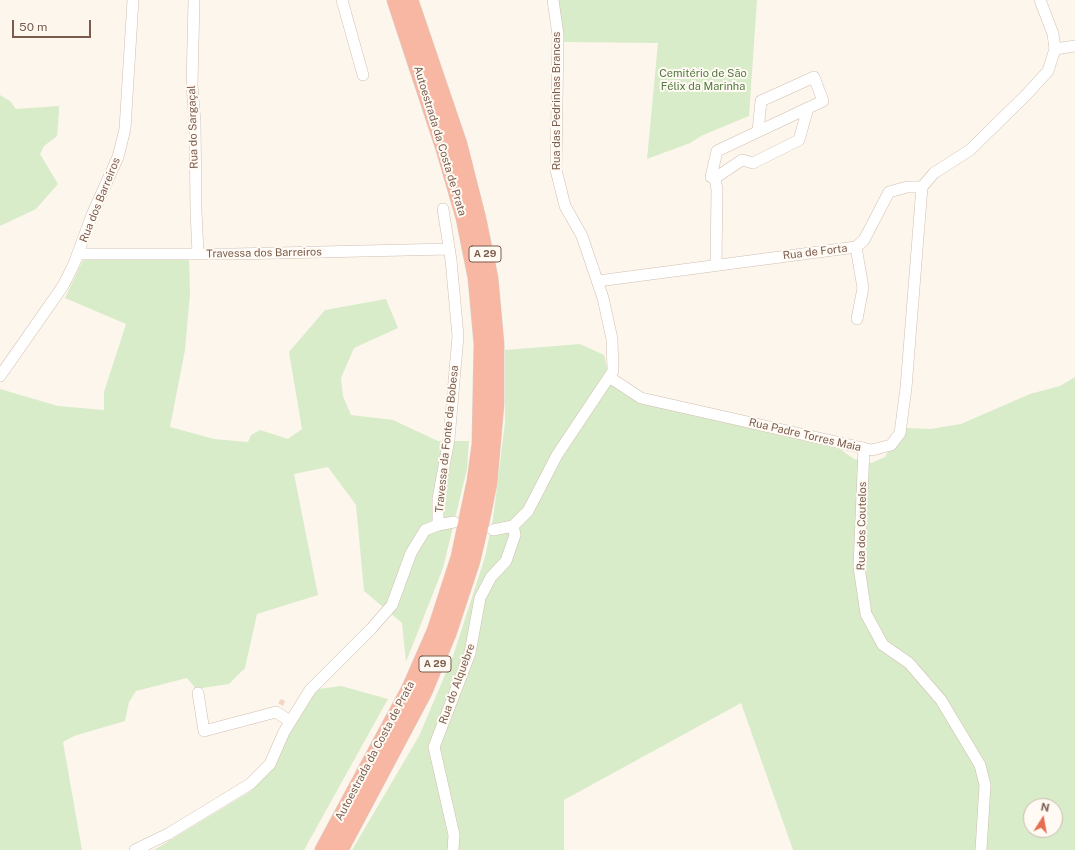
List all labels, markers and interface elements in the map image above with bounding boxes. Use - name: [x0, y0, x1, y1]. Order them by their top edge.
- scale bar: [14, 12, 93, 38]
- text: 50 m: [19, 20, 47, 34]
- street label: Rua das Pedrinhas Brancas: [550, 32, 564, 170]
- street label: Autoestrada da Costa de Prata: [411, 64, 469, 218]
- park label: Cemitério de São Félix da Marinha: [659, 67, 747, 93]
- street label: Rua do Sargaçal: [185, 85, 201, 169]
- street label: Rua dos Barreiros: [77, 156, 123, 244]
- street label: Rua de Forta: [782, 241, 848, 263]
- street label: Travessa dos Barreiros: [206, 245, 322, 261]
- road number: A 29: [469, 246, 501, 262]
- street label: Travessa da Fonte da Bobesa: [433, 365, 461, 513]
- street label: Rua Padre Torres Maia: [748, 416, 862, 454]
- street label: Rua dos Coutelos: [855, 481, 869, 571]
- street label: Rua do Alquebre: [436, 642, 478, 726]
- road number: A 29: [419, 656, 451, 672]
- street label: Autoestrada da Costa de Prata: [333, 679, 417, 823]
- north arrow: [1023, 798, 1063, 838]
- text: N: [1040, 800, 1050, 814]

